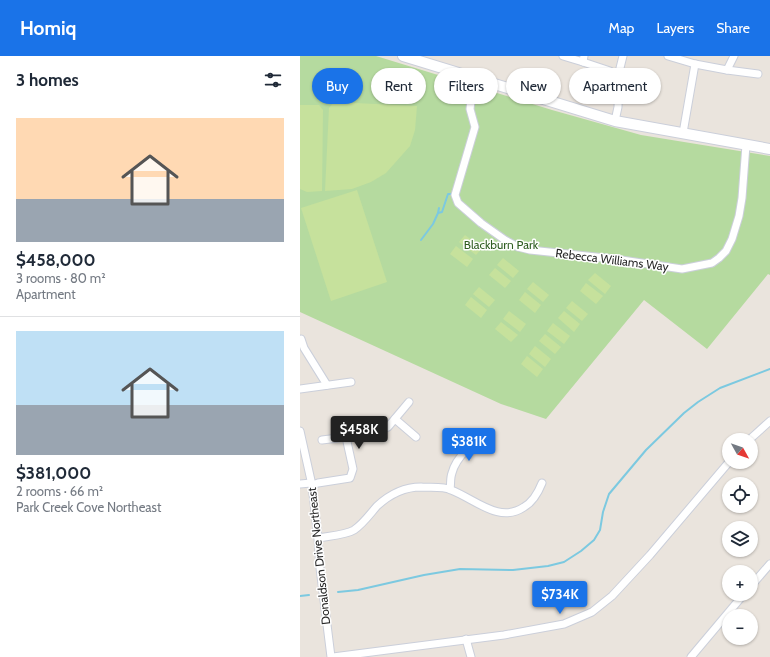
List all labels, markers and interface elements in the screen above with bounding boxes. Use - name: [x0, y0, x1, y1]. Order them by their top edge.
- text: Homiq: [20, 17, 76, 40]
- text: Map: [609, 19, 634, 37]
- text: Layers: [656, 19, 694, 37]
- text: Share: [716, 19, 750, 37]
- chip: Buy: [312, 68, 363, 104]
- chip: Rent: [371, 68, 426, 104]
- chip: Filters: [434, 68, 498, 104]
- chip: New: [506, 68, 561, 104]
- chip: Apartment: [569, 68, 661, 104]
- icon: filters: [262, 69, 284, 91]
- text: 3 homes: [16, 70, 79, 90]
- icon: home: [114, 144, 186, 216]
- park label: Blackburn Park: [464, 237, 539, 252]
- street label: Rebecca Williams Way: [555, 245, 669, 274]
- text: $458,000: [16, 250, 96, 270]
- text: 3 rooms · 80 m²: [16, 270, 106, 286]
- text: Apartment: [16, 286, 76, 302]
- icon: home: [114, 357, 186, 429]
- pin: $458K: [331, 416, 387, 450]
- text: $458K: [340, 421, 378, 437]
- pin: $381K: [441, 428, 497, 462]
- text: $381K: [451, 433, 487, 449]
- north arrow: [722, 433, 758, 469]
- map controls: [722, 433, 758, 645]
- text: $381,000: [16, 463, 91, 483]
- button: locate: [722, 477, 758, 513]
- text: 2 rooms · 66 m²: [16, 483, 103, 499]
- street label: Donaldson Drive Northeast: [304, 487, 333, 625]
- text: Park Creek Cove Northeast: [16, 499, 161, 515]
- button: layers: [722, 521, 758, 557]
- button: +: [722, 565, 758, 601]
- pin: $734K: [532, 581, 588, 615]
- text: $734K: [541, 586, 579, 602]
- button: −: [722, 609, 758, 645]

